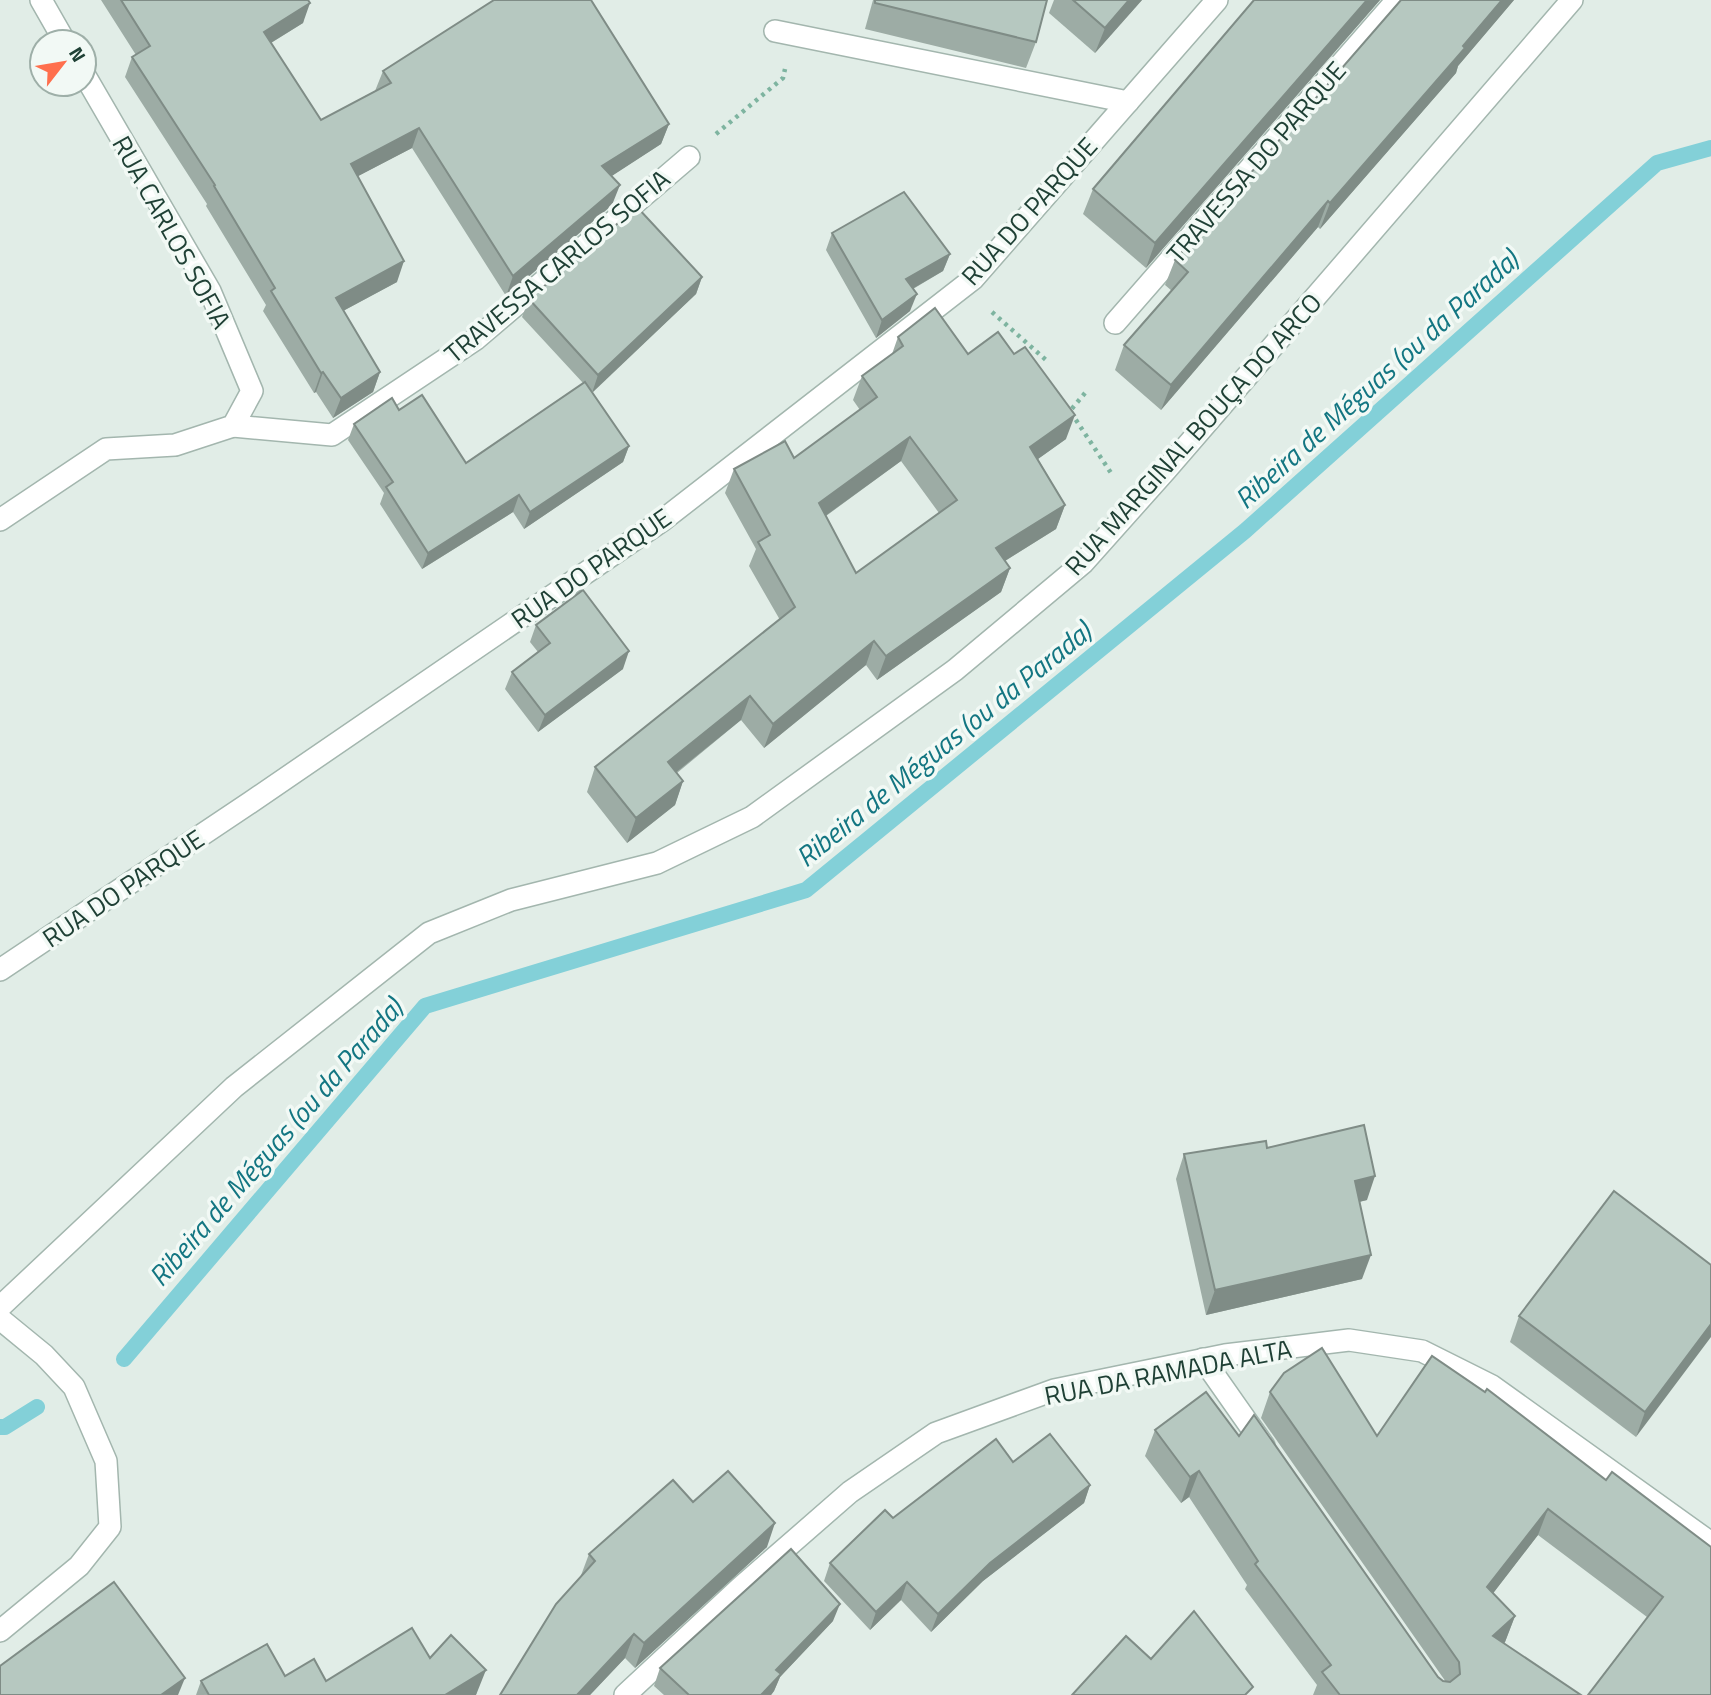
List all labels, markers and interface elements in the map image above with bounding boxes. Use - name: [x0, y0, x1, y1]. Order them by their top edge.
- north arrow: [28, 28, 98, 98]
- text: N: [62, 41, 94, 67]
- street label: TRAVESSA DO PARQUE: [1157, 52, 1355, 272]
- street label: RUA CARLOS SOFIA: [103, 128, 241, 336]
- street label: RUA DO PARQUE: [952, 128, 1106, 294]
- street label: TRAVESSA CARLOS SOFIA: [436, 160, 678, 372]
- water label: Ribeira de Méguas (ou da Parada): [1224, 238, 1530, 519]
- street label: RUA MARGINAL BOUÇA DO ARCO: [1055, 284, 1331, 584]
- street label: RUA DO PARQUE: [503, 498, 679, 638]
- water label: Ribeira de Méguas (ou da Parada): [786, 609, 1102, 877]
- street label: RUA DO PARQUE: [34, 819, 212, 957]
- water label: Ribeira de Méguas (ou da Parada): [138, 986, 414, 1296]
- street label: RUA DA RAMADA ALTA: [1041, 1329, 1295, 1415]

